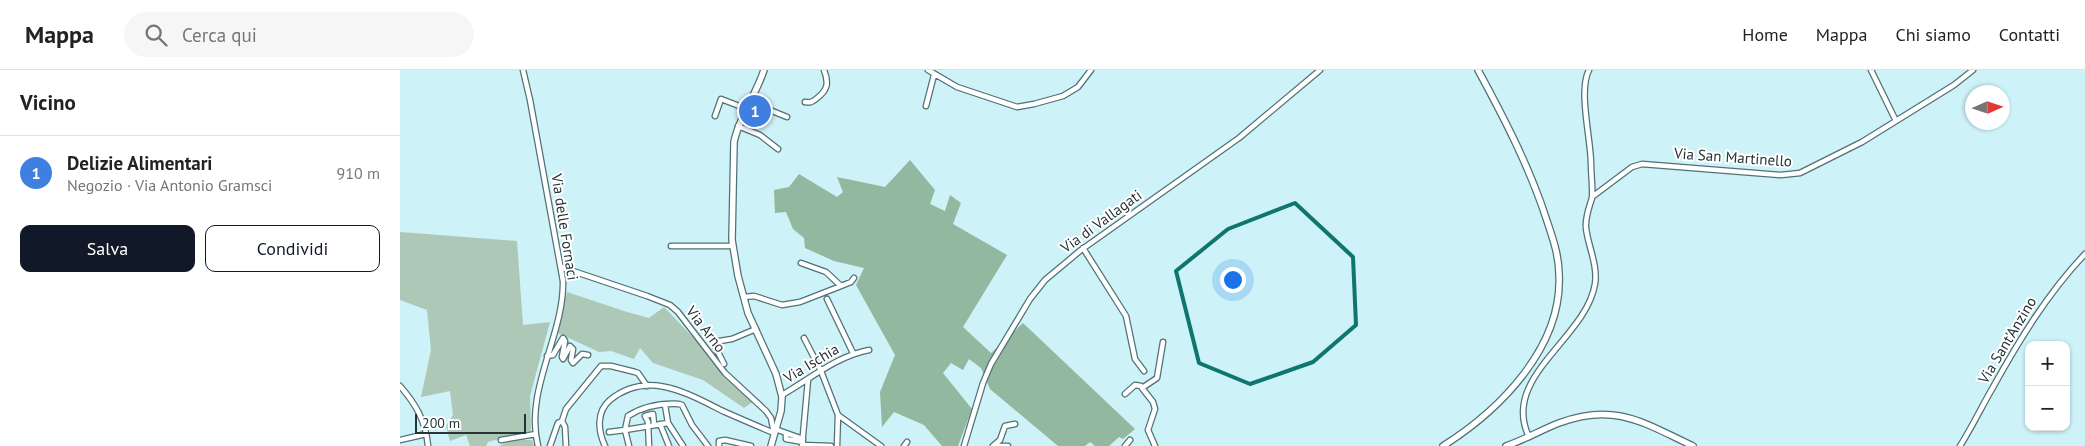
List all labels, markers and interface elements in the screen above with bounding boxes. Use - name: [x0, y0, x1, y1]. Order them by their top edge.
- search box: [124, 12, 474, 57]
- text: Mappa: [25, 19, 94, 50]
- icon: search: [142, 21, 170, 49]
- text: Cerca qui: [182, 23, 257, 47]
- text: Home: [1742, 23, 1788, 46]
- text: Mappa: [1816, 23, 1867, 46]
- text: Chi siamo: [1895, 23, 1971, 46]
- text: Contatti: [1999, 23, 2060, 46]
- north arrow: [1965, 85, 2010, 130]
- text: Vicino: [20, 89, 76, 116]
- pin: 1: [739, 92, 771, 130]
- street label: Via San Martinello: [1672, 143, 1793, 171]
- text: Delizie Alimentari: [67, 151, 212, 175]
- text: 1: [31, 163, 41, 183]
- text: 910 m: [337, 163, 380, 183]
- street label: Via delle Fornaci: [547, 171, 583, 282]
- text: Negozio · Via Antonio Gramsci: [67, 175, 272, 195]
- street label: Via di Vallagati: [1056, 185, 1145, 257]
- button: Salva: [20, 225, 195, 272]
- button: Condividi: [205, 225, 380, 272]
- your location: [1220, 267, 1246, 293]
- street label: Via Sant'Anzino: [1973, 293, 2040, 388]
- street label: Via Arno: [681, 301, 730, 356]
- street label: Via Ischia: [779, 339, 842, 387]
- map controls: [2025, 341, 2070, 431]
- button: +: [2025, 341, 2070, 386]
- button: −: [2025, 386, 2070, 431]
- scale bar: [415, 411, 526, 434]
- text: 200 m: [422, 414, 460, 432]

